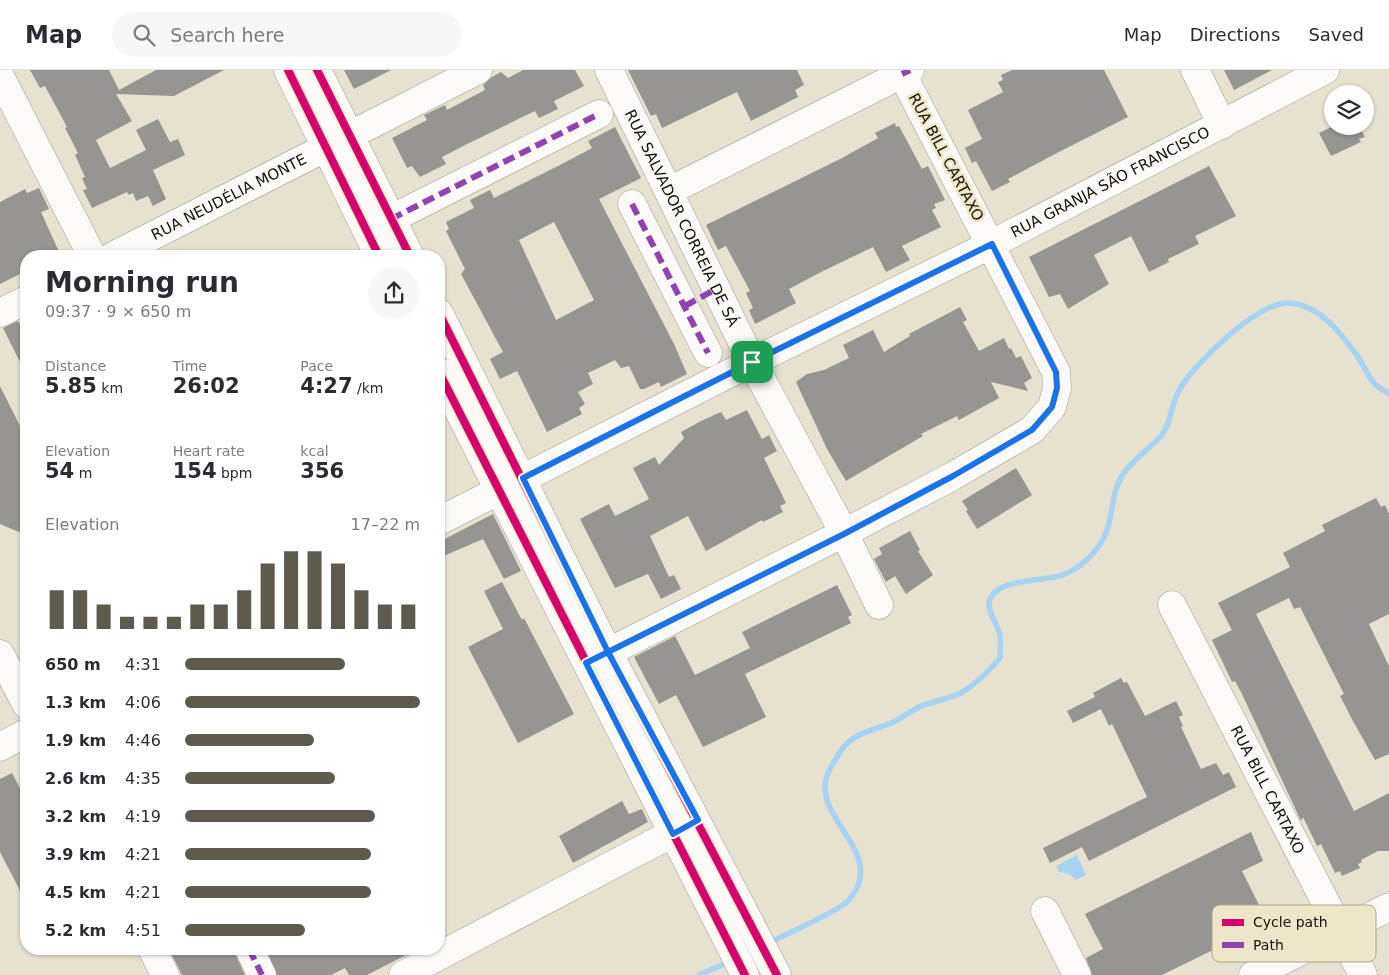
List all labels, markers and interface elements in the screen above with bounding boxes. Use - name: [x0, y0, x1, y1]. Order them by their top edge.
- search box: [112, 12, 462, 57]
- text: Map: [25, 21, 82, 49]
- icon: search: [130, 21, 158, 49]
- text: Search here: [170, 24, 284, 46]
- text: Map: [1124, 24, 1162, 45]
- text: Directions: [1190, 24, 1280, 45]
- text: Saved: [1308, 24, 1364, 45]
- map controls: [1324, 85, 1374, 135]
- button: layers: [1324, 85, 1374, 135]
- street label: RUA BILL CARTAXO: [905, 90, 987, 224]
- street label: RUA SALVADOR CORREIA DE SÁ: [621, 107, 744, 330]
- street label: RUA GRANJA SÃO FRANCISCO: [1008, 123, 1213, 242]
- street label: RUA NEUDÉLIA MONTE: [148, 150, 309, 244]
- text: Morning run: [45, 266, 239, 299]
- button: share: [368, 267, 420, 319]
- text: 09:37 · 9 × 650 m: [45, 302, 191, 321]
- pin: [731, 341, 773, 383]
- icon: arrive: [738, 348, 766, 376]
- text: Distance: [45, 358, 106, 374]
- text: Time: [173, 358, 207, 374]
- text: Pace: [300, 358, 333, 374]
- text: 5.85: [45, 374, 97, 398]
- text: 26:02: [173, 374, 240, 398]
- text: 4:27: [300, 374, 353, 398]
- text: km: [97, 380, 123, 396]
- text: /km: [353, 380, 383, 396]
- text: Elevation: [45, 443, 110, 459]
- text: Heart rate: [173, 443, 245, 459]
- text: kcal: [300, 443, 329, 459]
- text: 54: [45, 459, 74, 483]
- text: 154: [173, 459, 217, 483]
- text: 356: [300, 459, 344, 483]
- text: m: [74, 465, 92, 481]
- text: bpm: [217, 465, 252, 481]
- text: Elevation: [45, 515, 119, 534]
- text: 17–22 m: [351, 515, 420, 534]
- text: 650 m: [45, 655, 101, 674]
- text: 4:31: [125, 655, 161, 674]
- text: 1.3 km: [45, 693, 106, 712]
- text: 4:06: [125, 693, 161, 712]
- street label: RUA BILL CARTAXO: [1227, 723, 1308, 857]
- text: 1.9 km: [45, 731, 106, 750]
- text: 4:46: [125, 731, 161, 750]
- text: 2.6 km: [45, 769, 106, 788]
- text: 4:35: [125, 769, 161, 788]
- text: 3.2 km: [45, 807, 106, 826]
- text: 4:19: [125, 807, 161, 826]
- text: 3.9 km: [45, 845, 106, 864]
- text: 4:21: [125, 845, 161, 864]
- text: 4.5 km: [45, 883, 106, 902]
- text: 4:21: [125, 883, 161, 902]
- legend: [1212, 905, 1376, 962]
- text: Cycle path: [1253, 914, 1328, 930]
- text: 5.2 km: [45, 921, 106, 940]
- text: 4:51: [125, 921, 161, 940]
- text: Path: [1253, 937, 1284, 953]

